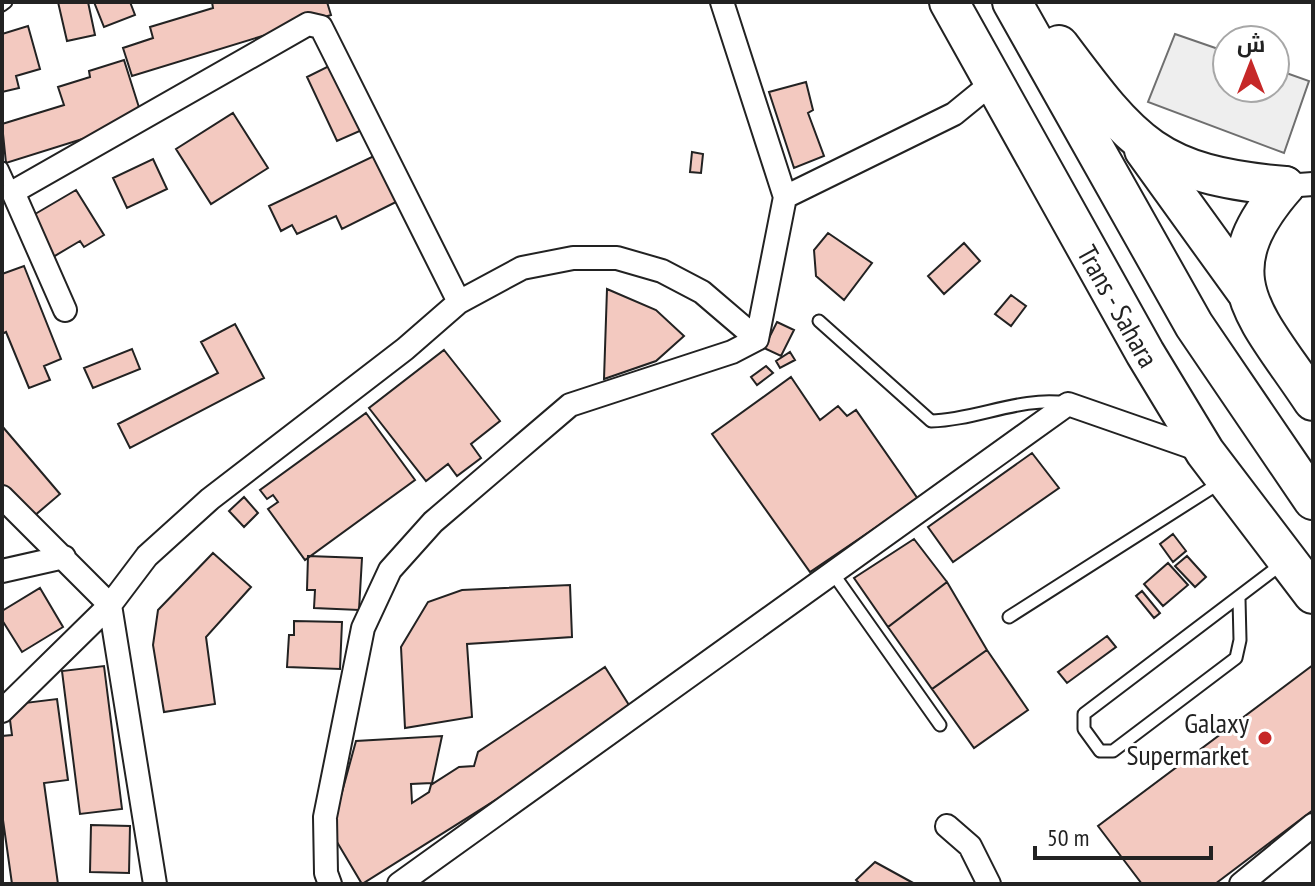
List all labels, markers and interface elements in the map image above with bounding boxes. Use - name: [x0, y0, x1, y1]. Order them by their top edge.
- north arrow: [1211, 24, 1291, 104]
- text: ش: [1237, 30, 1265, 58]
- street label: Trans - Sahara: [1070, 238, 1168, 374]
- place label: Galaxy Supermarket: [1126, 704, 1249, 773]
- marker: Galaxy Supermarket: [1256, 729, 1274, 747]
- scale bar: [1035, 810, 1211, 860]
- text: 50 m: [1047, 822, 1089, 853]

